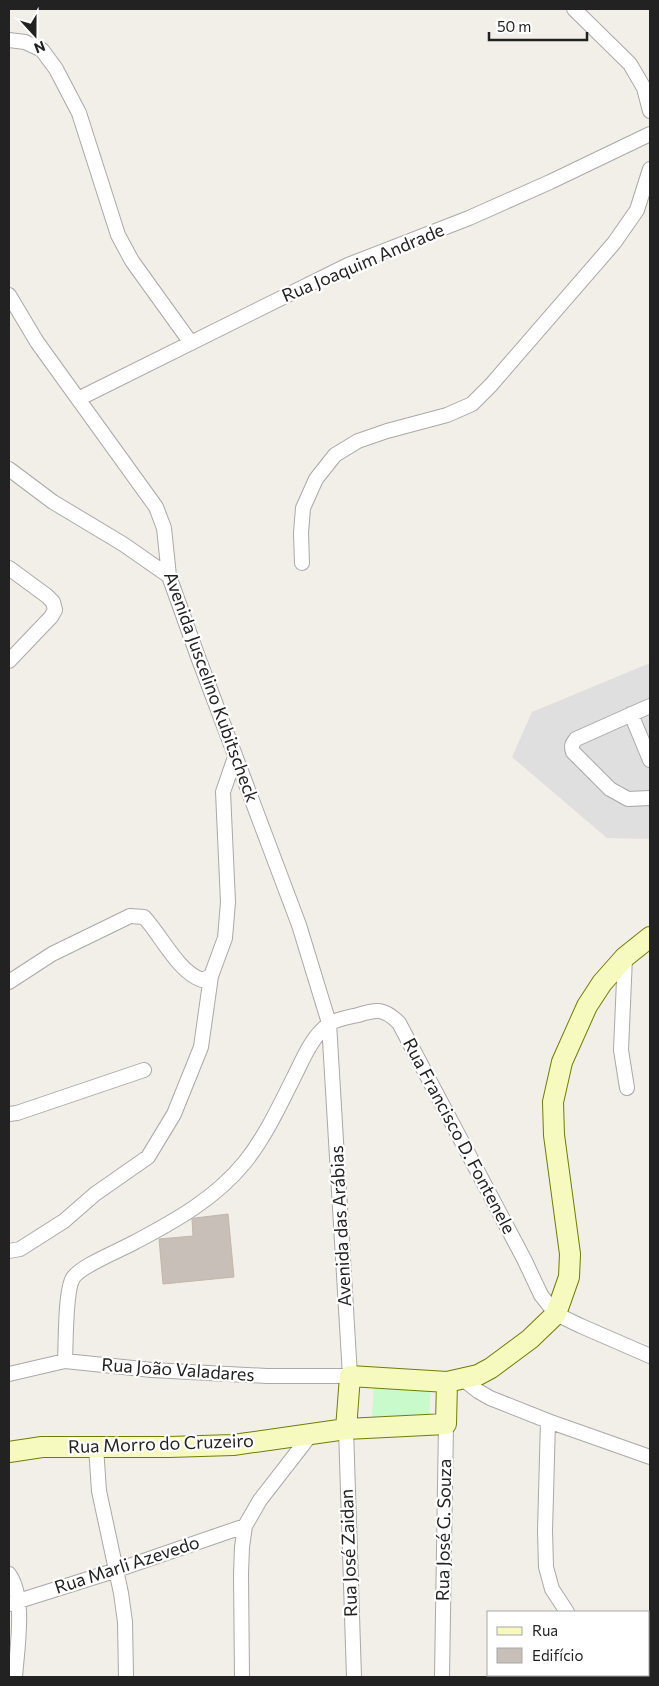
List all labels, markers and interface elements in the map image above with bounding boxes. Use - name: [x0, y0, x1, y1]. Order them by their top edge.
- north arrow: [10, 10, 60, 60]
- scale bar: [489, 10, 586, 42]
- text: 50 m: [497, 17, 531, 35]
- text: N: [32, 38, 48, 57]
- street label: Rua Joaquim Andrade: [278, 218, 447, 306]
- street label: Avenida Juscelino Kubitscheck: [160, 568, 264, 805]
- street label: Rua Francisco D. Fontenele: [399, 1034, 521, 1237]
- street label: Avenida das Arábias: [325, 1145, 355, 1307]
- street label: Rua João Valadares: [101, 1353, 255, 1385]
- street label: Rua Morro do Cruzeiro: [68, 1429, 254, 1457]
- street label: Rua José G. Souza: [431, 1459, 455, 1601]
- street label: Rua José Zaidan: [335, 1489, 361, 1617]
- street label: Rua Marli Azevedo: [51, 1530, 202, 1598]
- legend: [487, 1611, 649, 1676]
- text: Rua: [532, 1621, 558, 1639]
- text: Edifício: [532, 1646, 583, 1664]

